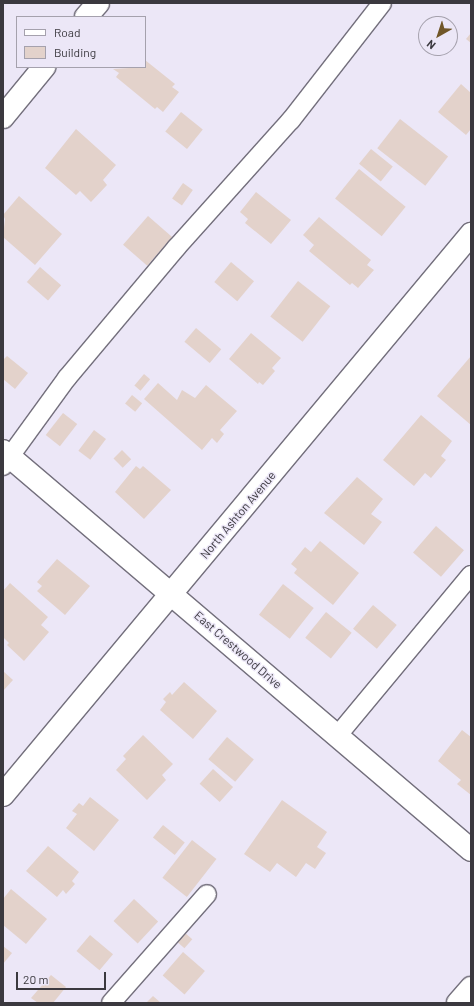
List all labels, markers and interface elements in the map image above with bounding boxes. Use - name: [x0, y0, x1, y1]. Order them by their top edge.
- legend: [16, 16, 146, 68]
- north arrow: [418, 16, 458, 56]
- text: Road: [54, 25, 81, 39]
- text: N: [424, 38, 438, 52]
- text: Building: [54, 45, 96, 59]
- street label: North Ashton Avenue: [197, 468, 279, 562]
- street label: East Crestwood Drive: [191, 608, 285, 692]
- scale bar: [18, 964, 108, 990]
- text: 20 m: [23, 972, 49, 986]

